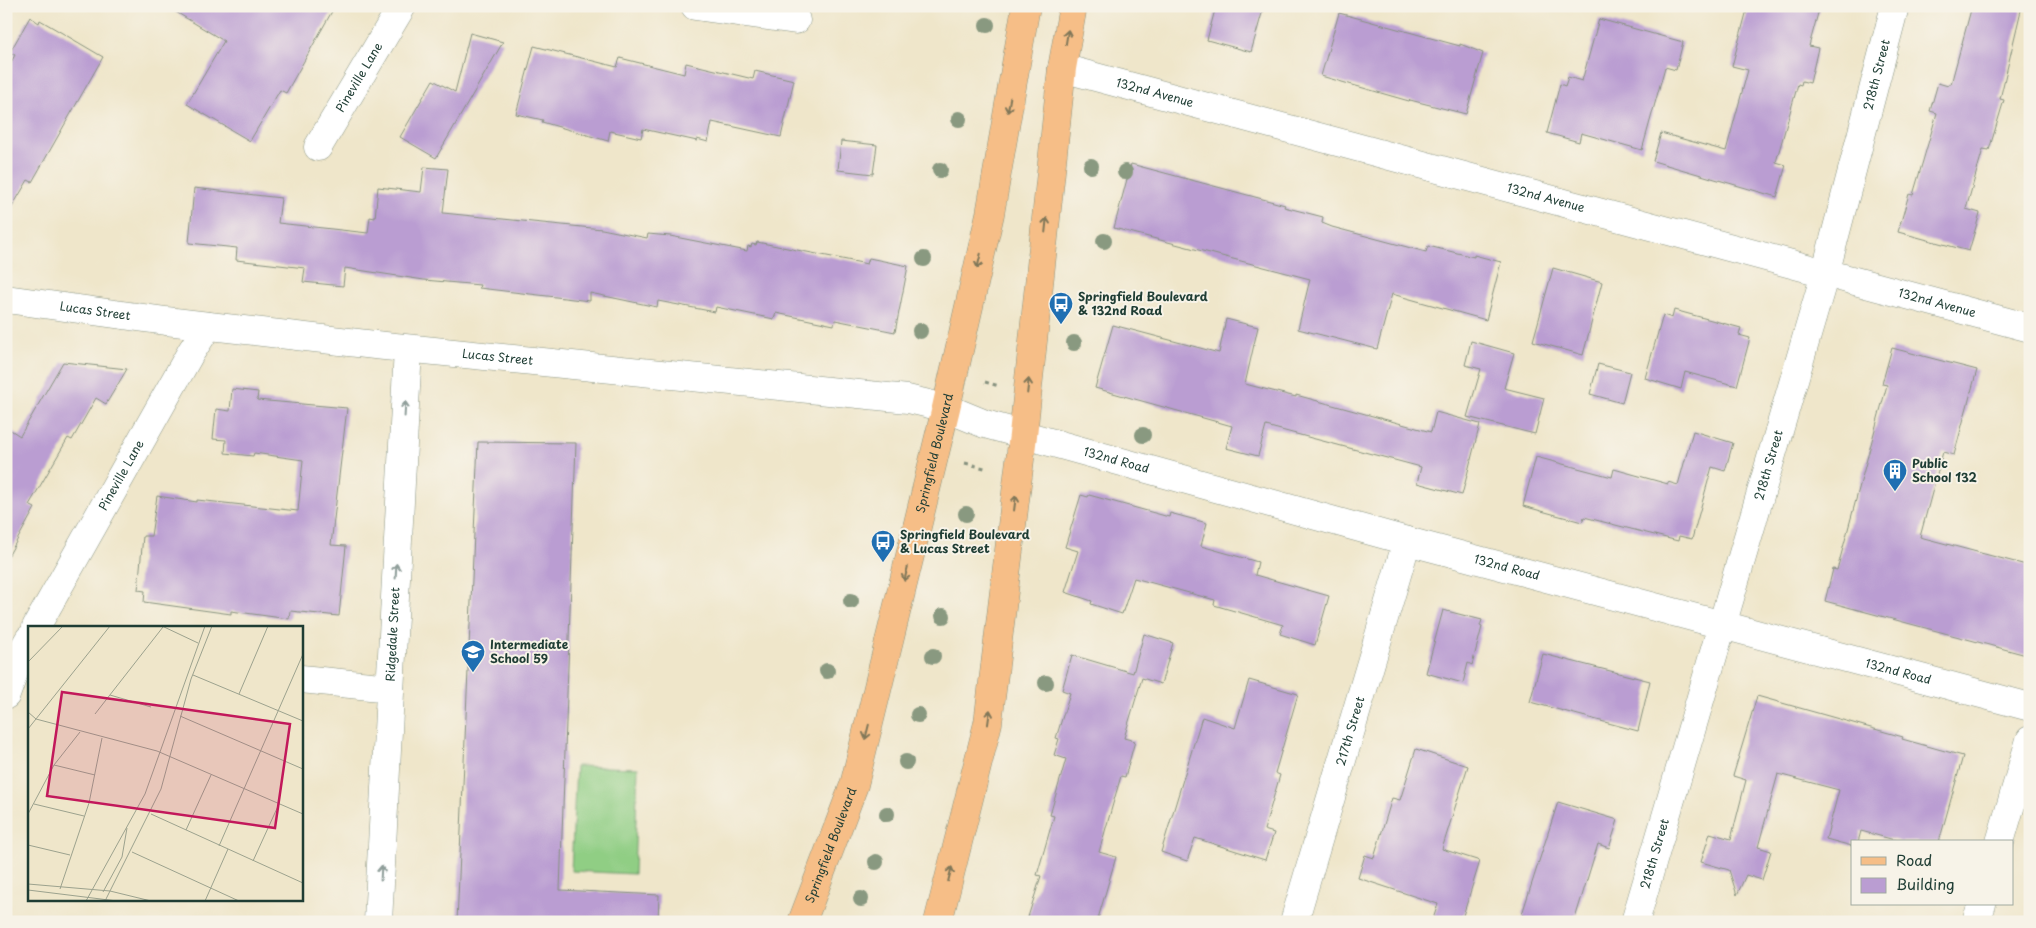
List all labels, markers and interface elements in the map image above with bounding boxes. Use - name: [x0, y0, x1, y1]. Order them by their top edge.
- one-way arrow: [1063, 29, 1073, 45]
- street label: 218th Street: [1858, 37, 1894, 112]
- street label: Pineville Lane: [331, 38, 387, 115]
- street label: 132nd Avenue: [1114, 73, 1196, 111]
- one-way arrow: [1003, 97, 1013, 113]
- street label: 132nd Avenue: [1505, 178, 1587, 216]
- one-way arrow: [1041, 217, 1051, 233]
- one-way arrow: [974, 253, 983, 269]
- street label: 132nd Avenue: [1896, 283, 1979, 321]
- place label: Springfield Boulevard & 132nd Road: [1078, 287, 1208, 319]
- bus stop icon: Springfield Boulevard & 132nd Road: [1048, 291, 1074, 325]
- street label: Lucas Street: [59, 296, 132, 324]
- street label: Lucas Street: [461, 344, 534, 369]
- one-way arrow: [1024, 379, 1033, 395]
- street label: Springfield Boulevard: [911, 391, 957, 515]
- one-way arrow: [400, 401, 409, 417]
- street label: 218th Street: [1749, 427, 1787, 502]
- street label: Pineville Lane: [93, 436, 148, 514]
- street label: 132nd Road: [1082, 442, 1151, 477]
- place label: Public School 132: [1912, 454, 1978, 486]
- building icon: Public School 132: [1882, 458, 1908, 492]
- one-way arrow: [1010, 496, 1020, 512]
- place label: Springfield Boulevard & Lucas Street: [900, 525, 1030, 557]
- bus stop icon: Springfield Boulevard & Lucas Street: [870, 529, 896, 563]
- street label: 132nd Road: [1472, 549, 1542, 584]
- one-way arrow: [392, 563, 401, 579]
- one-way arrow: [901, 566, 910, 582]
- street label: Ridgedale Street: [381, 587, 404, 682]
- inset map: [28, 626, 302, 900]
- place label: Intermediate School 59: [490, 635, 569, 667]
- school or university icon: Intermediate School 59: [460, 639, 486, 673]
- street label: 132nd Road: [1863, 654, 1933, 688]
- street label: 217th Street: [1331, 694, 1368, 768]
- one-way arrow: [984, 709, 994, 725]
- one-way arrow: [862, 723, 871, 739]
- street label: Springfield Boulevard: [800, 784, 861, 905]
- street label: 218th Street: [1635, 816, 1673, 891]
- legend: [1851, 840, 2014, 906]
- text: Road: [1896, 848, 1932, 871]
- one-way arrow: [376, 865, 385, 881]
- one-way arrow: [946, 867, 955, 883]
- text: Building: [1896, 872, 1955, 895]

